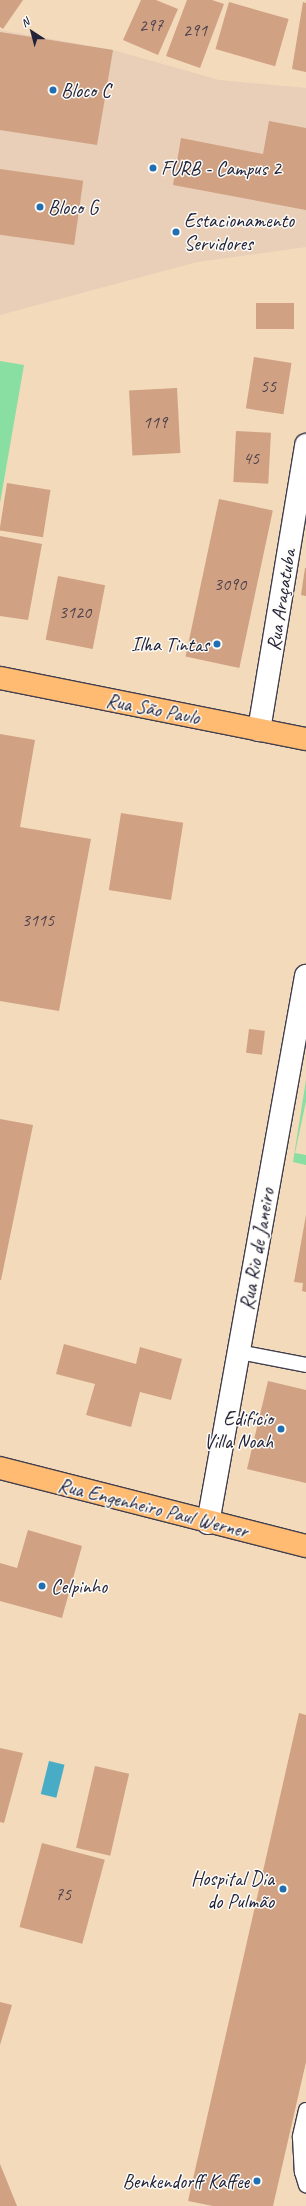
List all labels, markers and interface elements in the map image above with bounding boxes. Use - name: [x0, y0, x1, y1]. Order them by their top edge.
- north arrow: [12, 12, 52, 52]
- house number: 297: [139, 14, 163, 36]
- text: N: [18, 15, 32, 30]
- house number: 291: [183, 19, 207, 41]
- place label: Bloco C: [61, 78, 110, 102]
- marker: Bloco C: [48, 85, 58, 95]
- place label: FURB - Campus 2: [161, 156, 281, 180]
- marker: FURB - Campus 2: [148, 163, 158, 173]
- place label: Bloco G: [48, 195, 98, 219]
- marker: Bloco G: [35, 202, 45, 212]
- place label: Estacionamento Servidores: [184, 208, 294, 255]
- marker: Estacionamento Servidores: [171, 227, 181, 237]
- house number: 55: [260, 375, 276, 397]
- house number: 119: [143, 411, 167, 433]
- house number: 45: [243, 447, 259, 469]
- street label: Rua Araçatuba: [261, 547, 301, 653]
- house number: 3090: [214, 573, 246, 595]
- house number: 3120: [59, 601, 91, 623]
- place label: Ilha Tintas: [131, 632, 209, 656]
- marker: Ilha Tintas: [212, 639, 222, 649]
- street label: Rua São Paulo: [104, 688, 202, 730]
- house number: 3115: [22, 909, 54, 931]
- street label: Rua Rio de Janeiro: [234, 1186, 280, 1312]
- place label: Edifício Villa Noah: [204, 1406, 273, 1453]
- marker: Edifício Villa Noah: [276, 1424, 286, 1434]
- street label: Rua Engenheiro Paul Werner: [55, 1473, 251, 1543]
- place label: Celpinho: [51, 1574, 107, 1598]
- marker: Celpinho: [36, 1580, 48, 1592]
- place label: Hospital Dia do Pulmão: [191, 1866, 274, 1913]
- house number: 75: [55, 1883, 71, 1905]
- marker: Hospital Dia do Pulmão: [277, 1883, 289, 1895]
- place label: Benkendorff Kaffee: [122, 2169, 249, 2193]
- marker: Benkendorff Kaffee: [252, 2176, 262, 2186]

